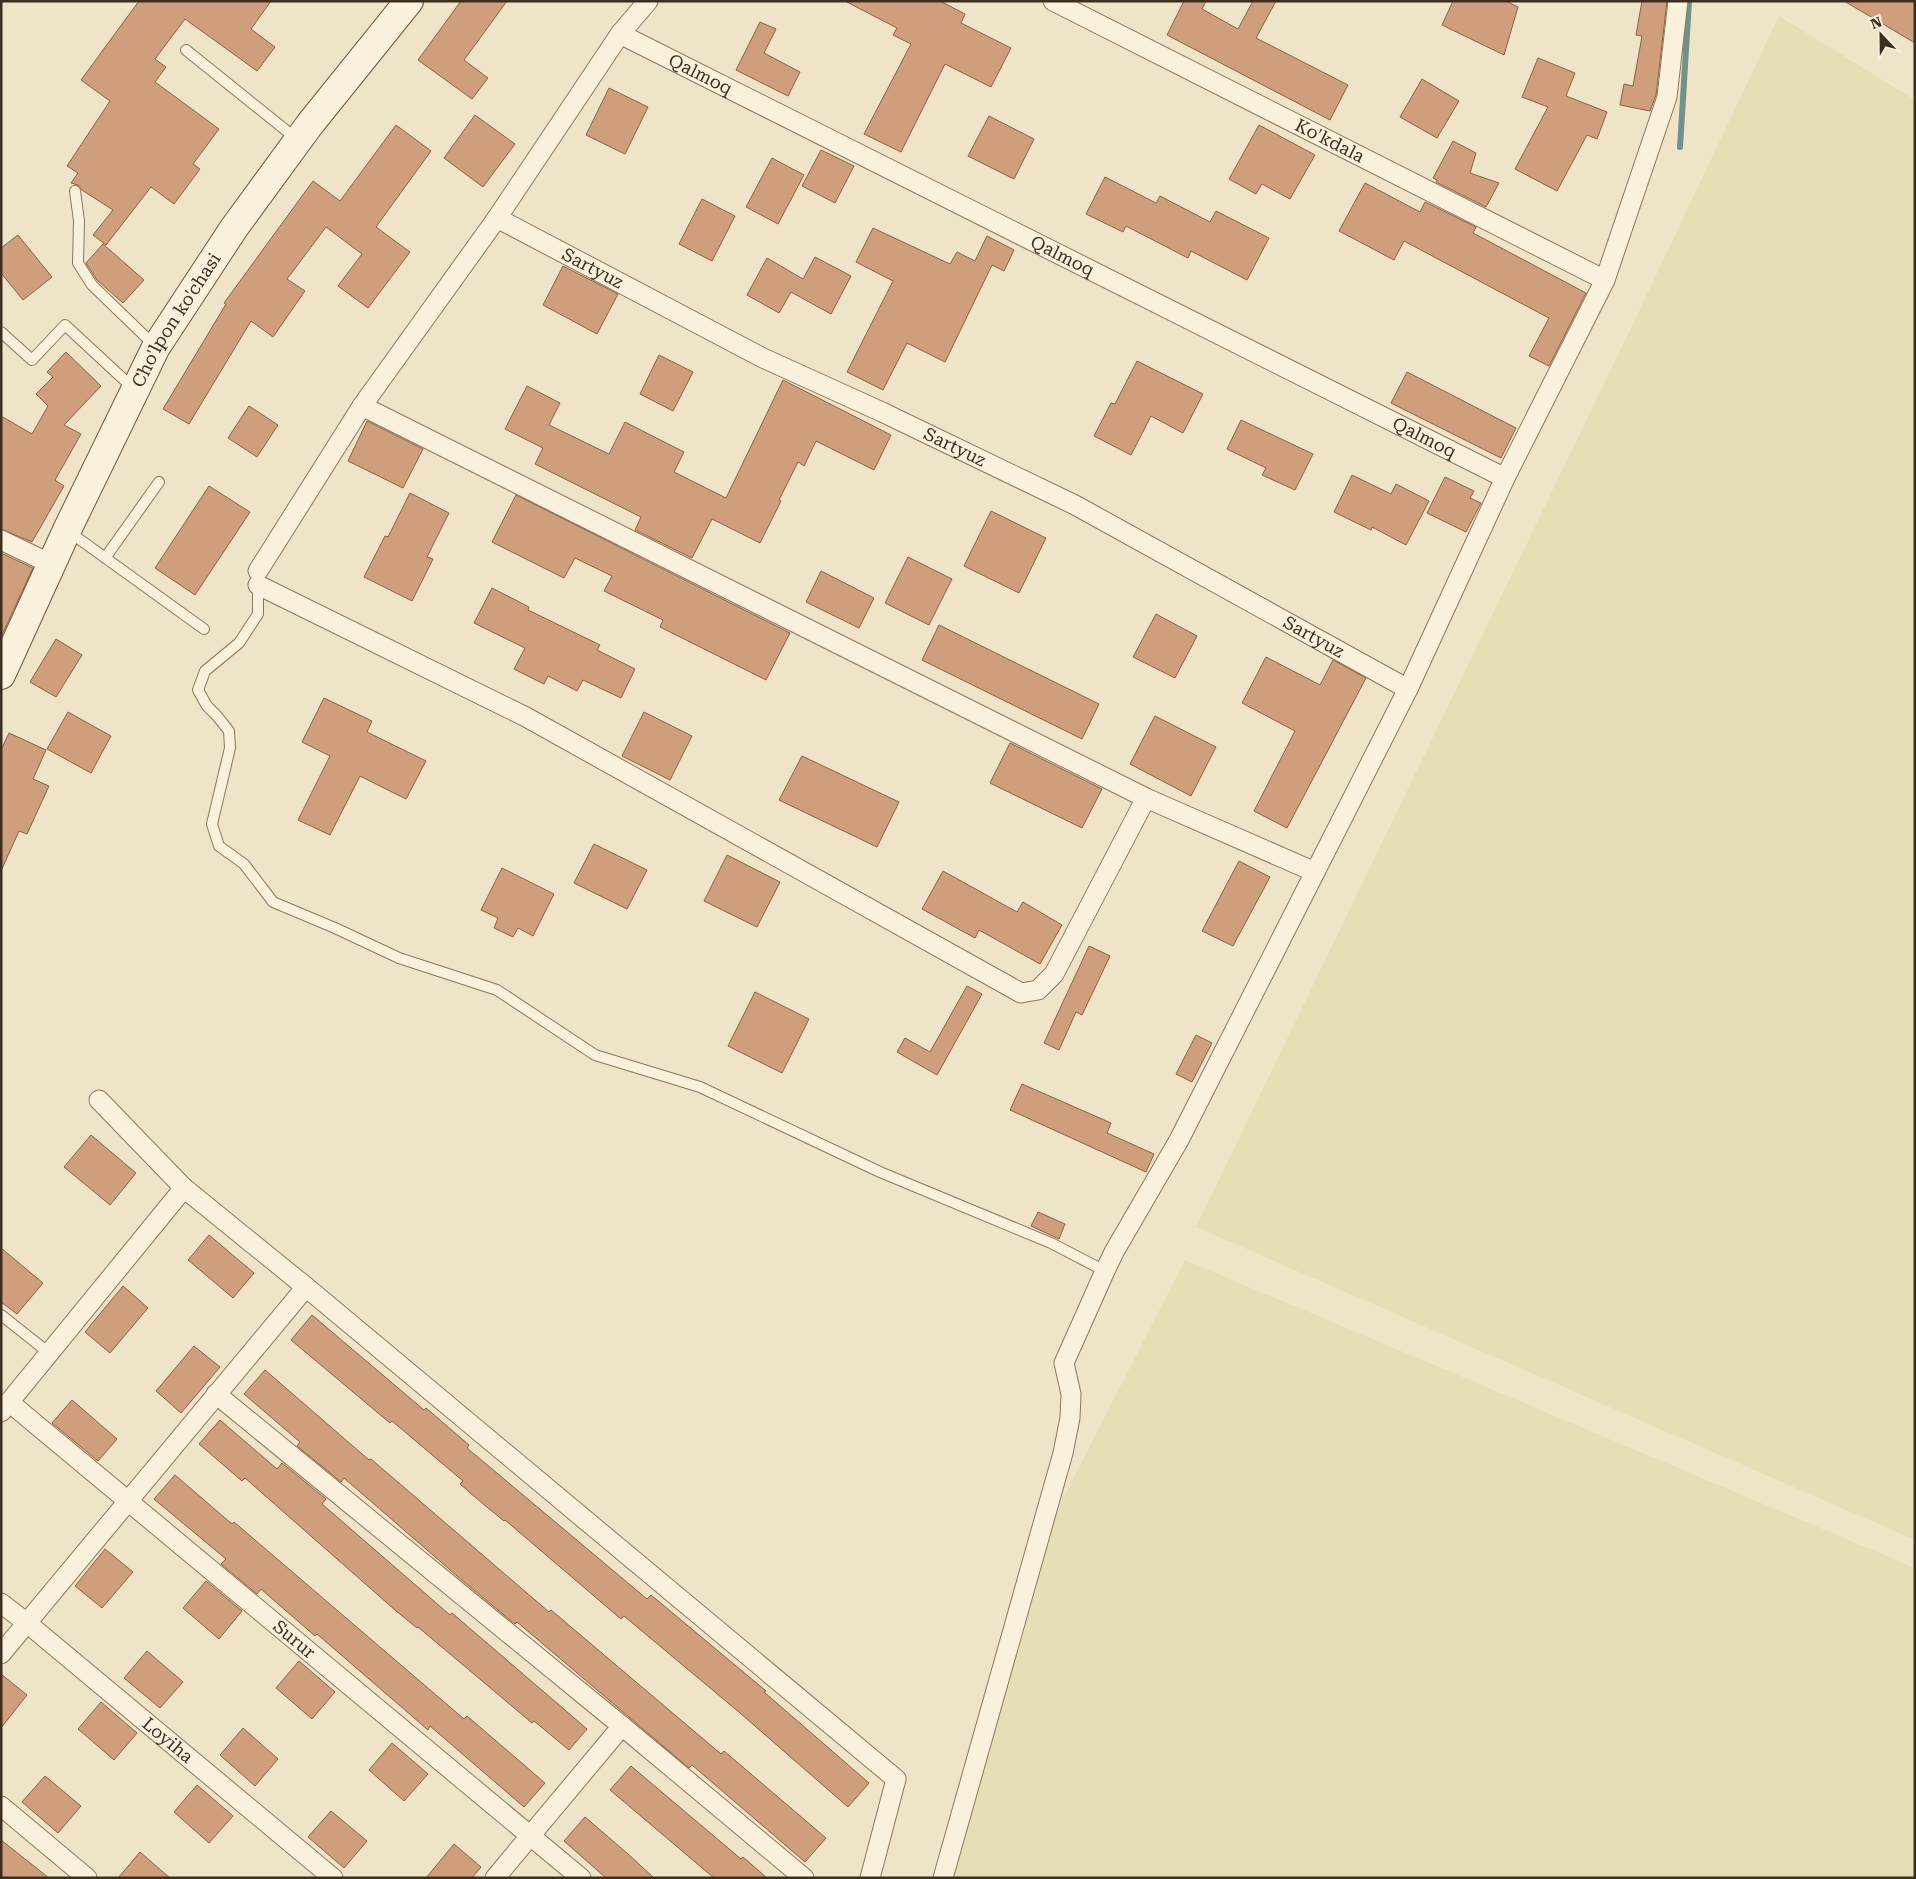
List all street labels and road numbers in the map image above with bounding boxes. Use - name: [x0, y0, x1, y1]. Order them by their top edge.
- street label: Qalmoq: [665, 49, 737, 99]
- street label: Ko'kdala: [1292, 114, 1368, 167]
- street label: Qalmoq: [1027, 231, 1099, 281]
- street label: Sartyuz: [559, 243, 627, 293]
- street label: Cho'lpon ko'chasi: [127, 249, 225, 391]
- street label: Qalmoq: [1389, 412, 1461, 462]
- street label: Sartyuz: [921, 423, 990, 471]
- street label: Sartyuz: [1280, 611, 1348, 662]
- street label: Surur: [269, 1615, 320, 1663]
- street label: Loyiha: [138, 1713, 198, 1767]

